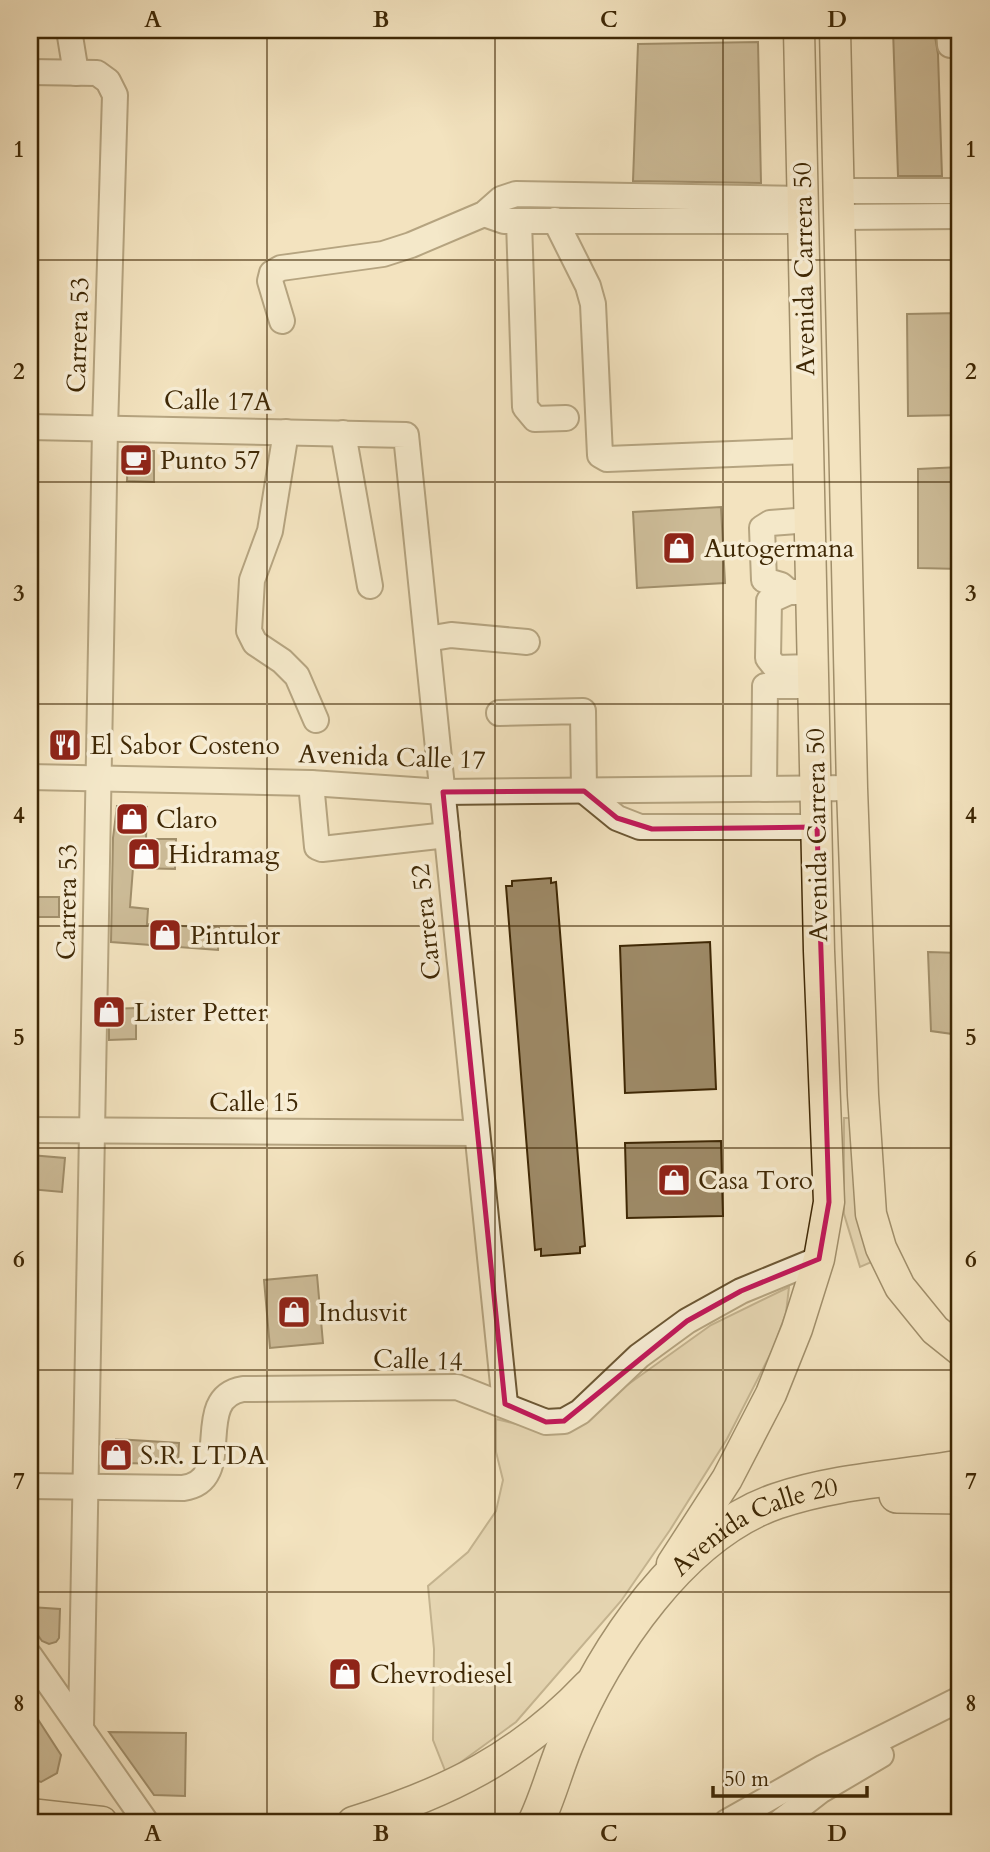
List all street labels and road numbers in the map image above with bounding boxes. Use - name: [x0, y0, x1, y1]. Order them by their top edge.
- street label: Avenida Carrera 50: [785, 162, 823, 376]
- street label: Carrera 53: [58, 276, 98, 394]
- street label: Calle 17A: [164, 383, 273, 419]
- street label: Avenida Carrera 50: [798, 728, 836, 942]
- street label: Avenida Calle 17: [298, 736, 486, 778]
- street label: Carrera 53: [48, 844, 86, 960]
- street label: Carrera 52: [403, 862, 449, 982]
- street label: Calle 15: [209, 1085, 299, 1120]
- street label: Calle 14: [373, 1341, 463, 1379]
- street label: Avenida Calle 20: [662, 1468, 841, 1583]

